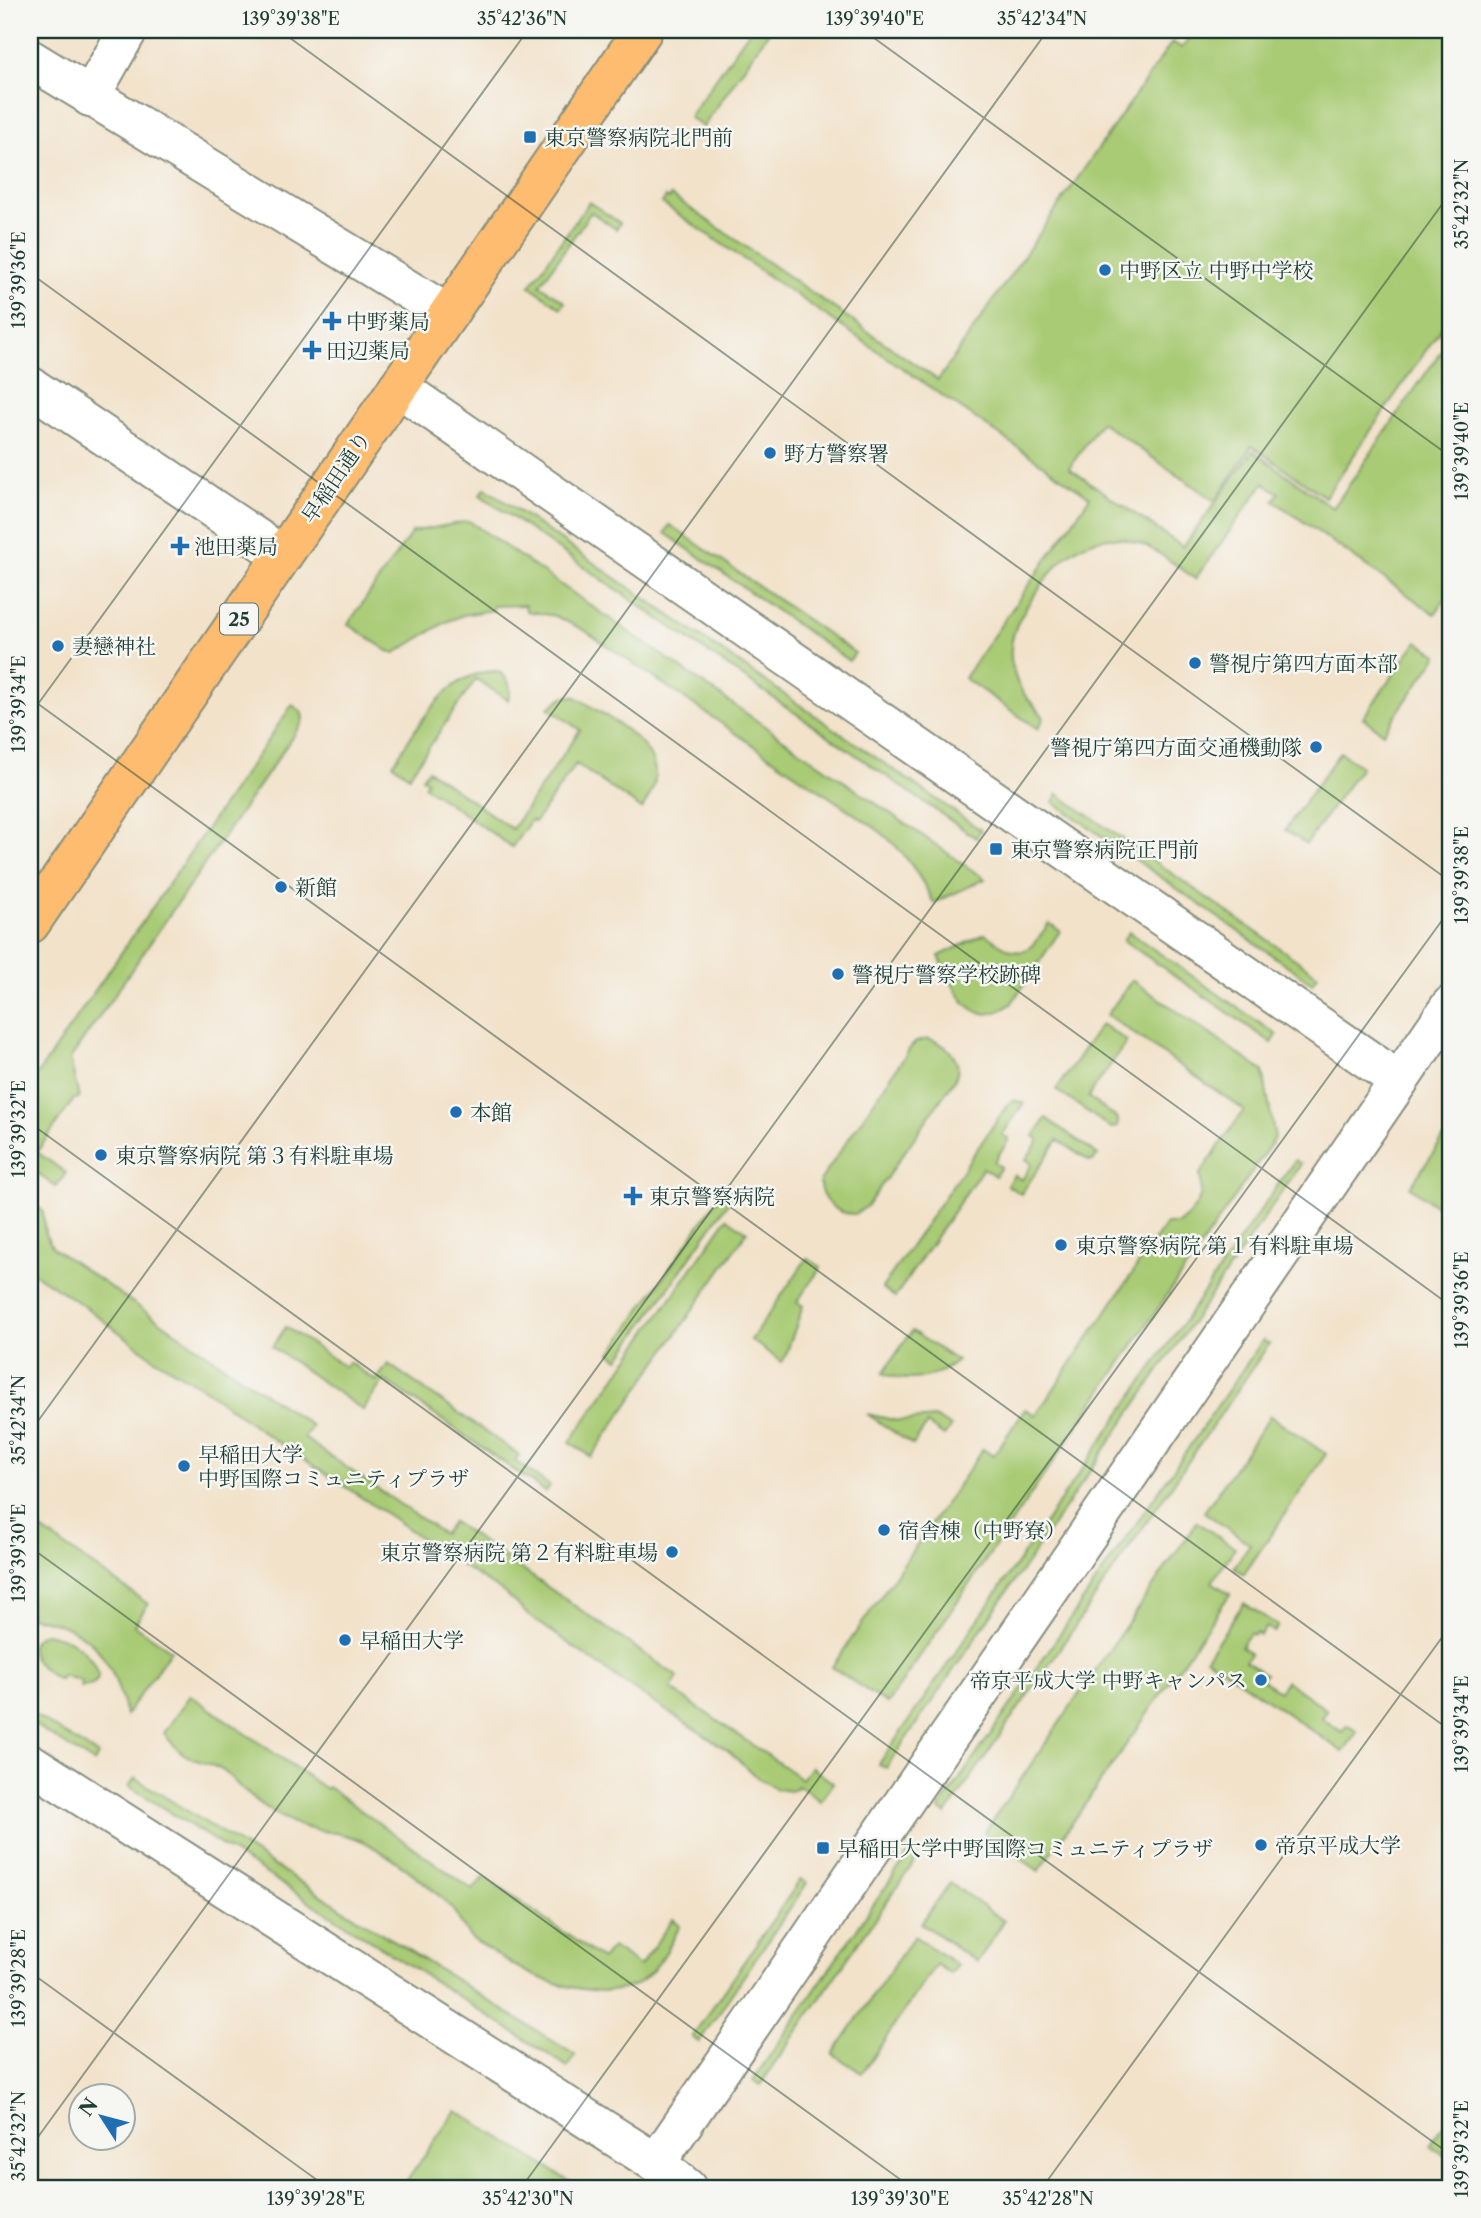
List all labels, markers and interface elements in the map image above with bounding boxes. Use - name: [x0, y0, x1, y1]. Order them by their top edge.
- text: 139°39'38"E: [242, 8, 340, 30]
- text: 35°42'36"N: [477, 8, 567, 30]
- text: 139°39'40"E: [826, 8, 924, 30]
- text: 35°42'34"N: [997, 8, 1087, 30]
- place label: 東京警察病院北門前: [544, 125, 733, 150]
- marker: 東京警察病院北門前: [522, 129, 538, 145]
- text: 35°42'32"N: [1451, 158, 1473, 249]
- text: 139°39'36"E: [8, 231, 30, 329]
- place label: 中野区立 中野中学校: [1119, 258, 1314, 283]
- marker: 中野区立 中野中学校: [1097, 262, 1113, 278]
- place label: 中野薬局: [346, 309, 430, 334]
- marker: 中野薬局: [324, 313, 340, 329]
- place label: 田辺薬局: [326, 338, 410, 363]
- marker: 田辺薬局: [304, 342, 320, 358]
- text: 139°39'40"E: [1451, 402, 1473, 500]
- street label: 早稲田通り: [296, 426, 376, 528]
- place label: 野方警察署: [784, 441, 889, 466]
- marker: 野方警察署: [762, 445, 778, 461]
- place label: 池田薬局: [194, 534, 278, 559]
- marker: 池田薬局: [172, 538, 188, 554]
- road number: 25: [220, 604, 258, 634]
- place label: 妻戀神社: [72, 634, 156, 659]
- marker: 妻戀神社: [50, 638, 66, 654]
- place label: 警視庁第四方面本部: [1209, 651, 1398, 676]
- text: 139°39'34"E: [8, 655, 30, 753]
- marker: 警視庁第四方面本部: [1187, 655, 1203, 671]
- place label: 警視庁第四方面交通機動隊: [1050, 735, 1302, 760]
- marker: 警視庁第四方面交通機動隊: [1308, 739, 1324, 755]
- text: 139°39'38"E: [1451, 826, 1473, 924]
- place label: 東京警察病院正門前: [1010, 837, 1199, 862]
- marker: 東京警察病院正門前: [988, 841, 1004, 857]
- place label: 新館: [295, 875, 337, 900]
- marker: 新館: [273, 879, 289, 895]
- place label: 警視庁警察学校跡碑: [852, 962, 1041, 987]
- marker: 警視庁警察学校跡碑: [830, 966, 846, 982]
- text: 139°39'32"E: [8, 1080, 30, 1178]
- place label: 本館: [470, 1100, 512, 1125]
- marker: 本館: [448, 1104, 464, 1120]
- place label: 東京警察病院 第３有料駐車場: [115, 1143, 394, 1168]
- marker: 東京警察病院 第３有料駐車場: [93, 1147, 109, 1163]
- place label: 東京警察病院: [649, 1184, 775, 1209]
- marker: 東京警察病院: [623, 1186, 643, 1206]
- place label: 東京警察病院 第１有料駐車場: [1075, 1233, 1354, 1258]
- marker: 東京警察病院 第１有料駐車場: [1053, 1237, 1069, 1253]
- text: 139°39'36"E: [1451, 1251, 1473, 1349]
- text: 35°42'34"N: [8, 1375, 30, 1465]
- place label: 早稲田大学 中野国際コミュニティプラザ: [198, 1442, 469, 1491]
- marker: 早稲田大学 中野国際コミュニティプラザ: [176, 1458, 192, 1474]
- text: 139°39'30"E: [8, 1504, 30, 1602]
- place label: 宿舎棟（中野寮）: [898, 1518, 1066, 1543]
- marker: 宿舎棟（中野寮）: [876, 1522, 892, 1538]
- place label: 東京警察病院 第２有料駐車場: [379, 1540, 658, 1565]
- marker: 東京警察病院 第２有料駐車場: [664, 1544, 680, 1560]
- place label: 早稲田大学: [359, 1628, 464, 1653]
- marker: 早稲田大学: [337, 1632, 353, 1648]
- place label: 帝京平成大学 中野キャンパス: [970, 1668, 1247, 1693]
- marker: 帝京平成大学 中野キャンパス: [1253, 1672, 1269, 1688]
- text: 139°39'34"E: [1451, 1675, 1473, 1773]
- place label: 帝京平成大学: [1275, 1833, 1401, 1858]
- place label: 早稲田大学中野国際コミュニティプラザ: [837, 1836, 1213, 1861]
- marker: 帝京平成大学: [1253, 1837, 1269, 1853]
- marker: 早稲田大学中野国際コミュニティプラザ: [815, 1840, 831, 1856]
- text: 139°39'28"E: [8, 1929, 30, 2027]
- north arrow: [66, 2082, 136, 2152]
- text: 35°42'32"N: [8, 2090, 30, 2181]
- text: N: [74, 2094, 103, 2121]
- text: 139°39'32"E: [1451, 2100, 1473, 2198]
- text: 139°39'28"E: [267, 2188, 365, 2210]
- text: 35°42'30"N: [482, 2188, 574, 2210]
- text: 139°39'30"E: [851, 2188, 949, 2210]
- text: 35°42'28"N: [1002, 2188, 1094, 2210]

